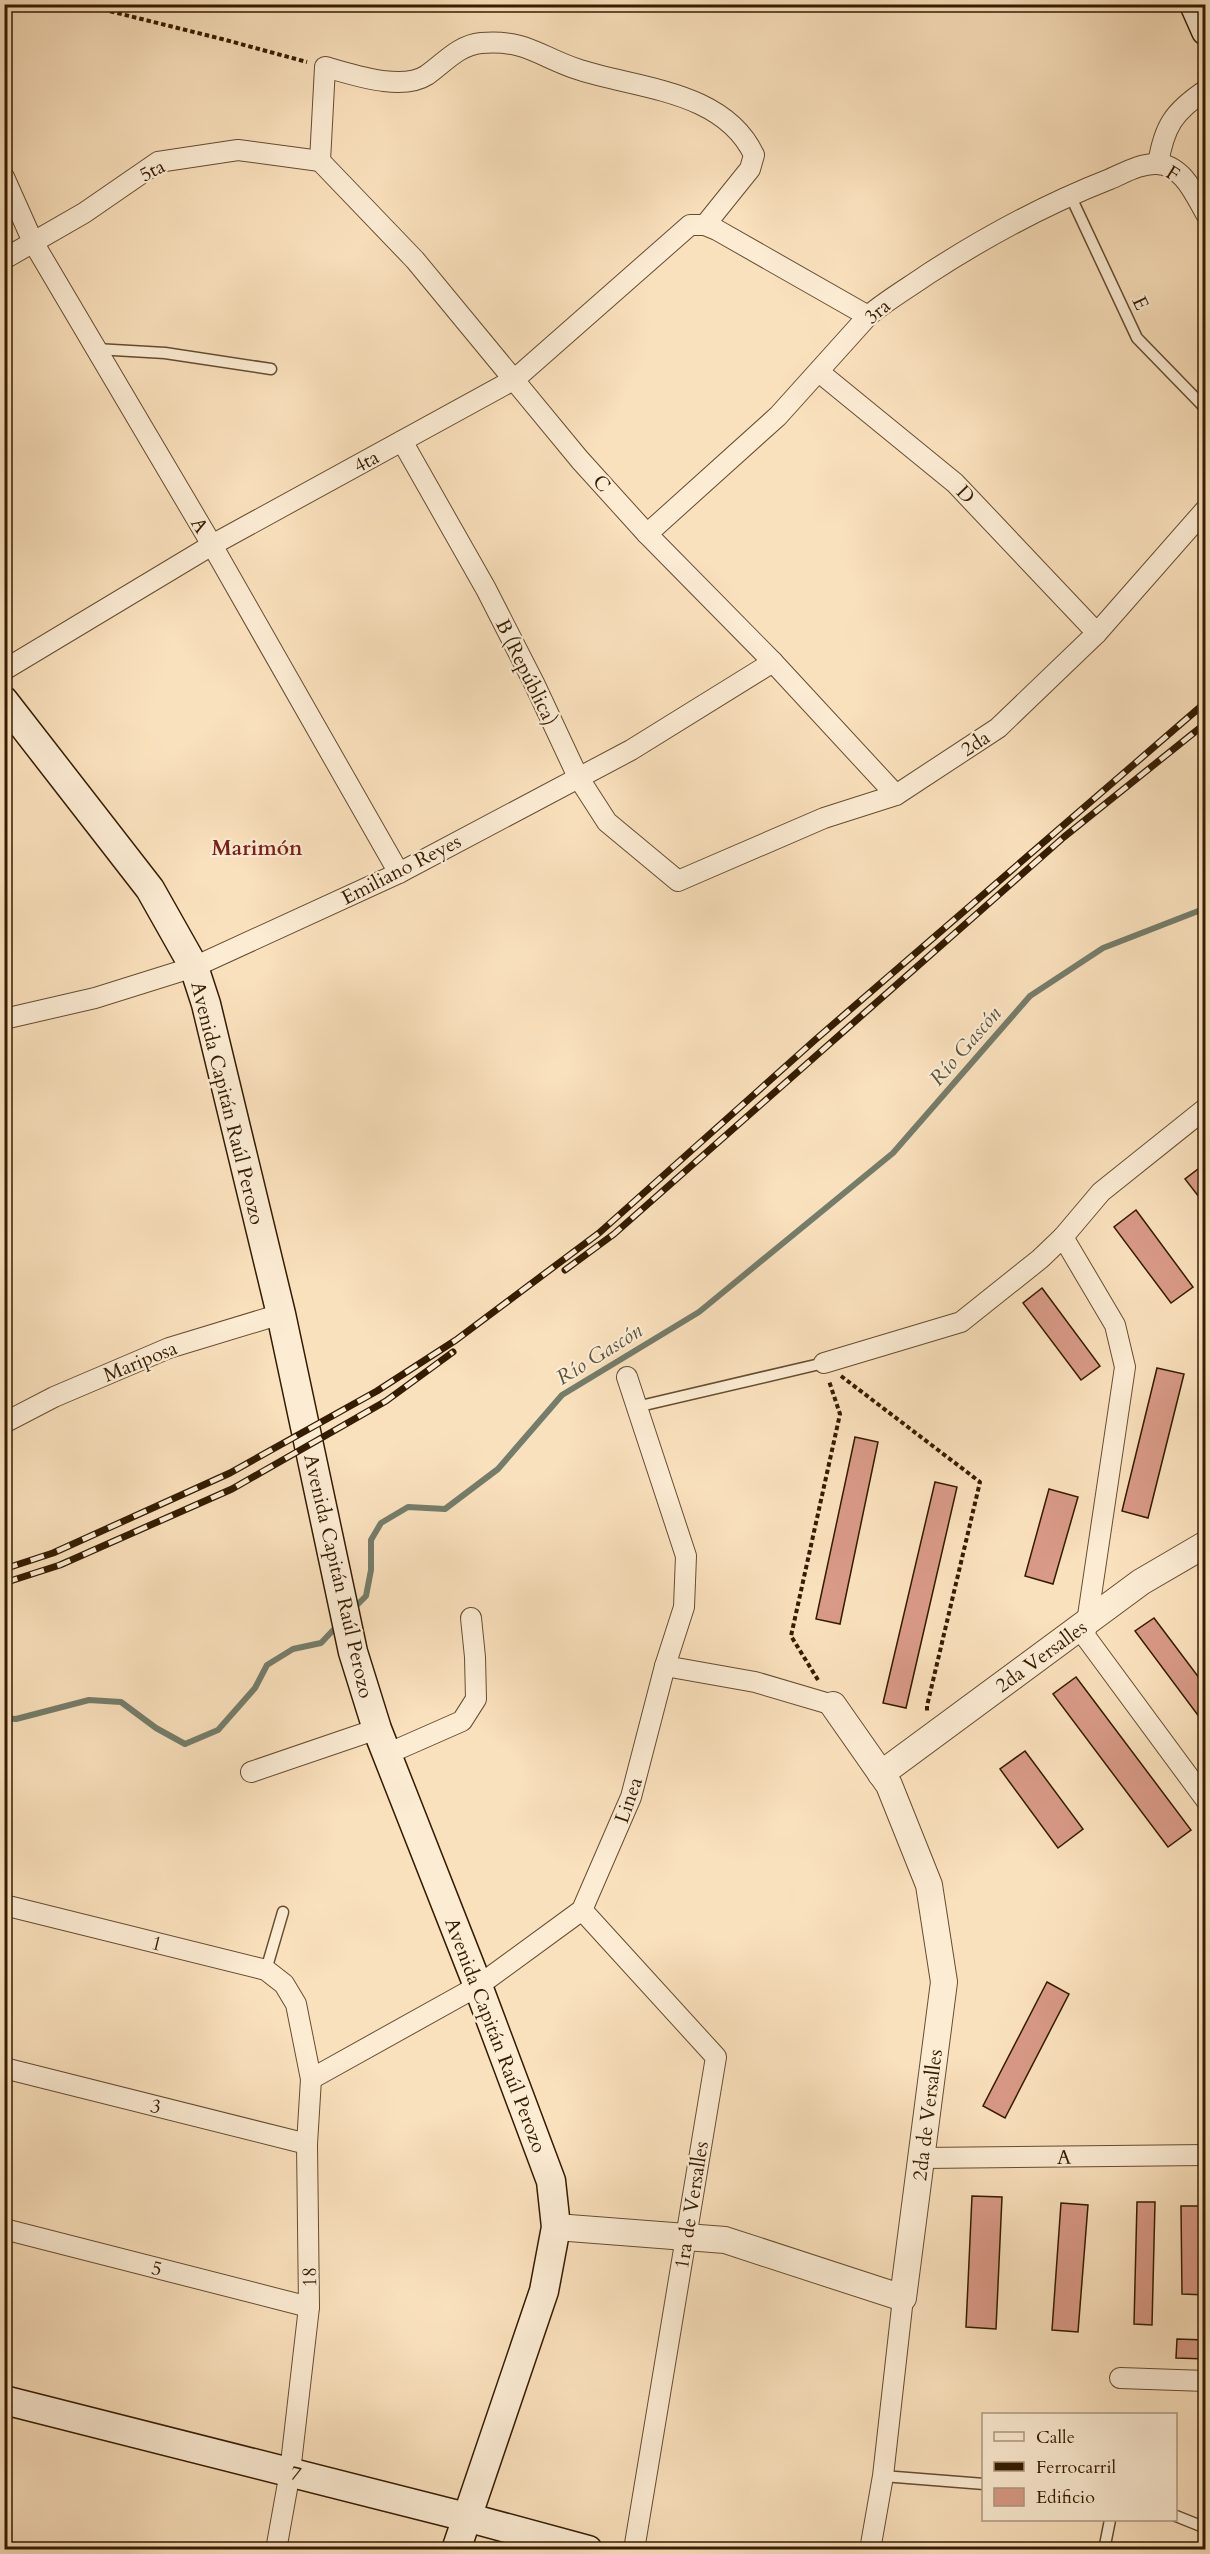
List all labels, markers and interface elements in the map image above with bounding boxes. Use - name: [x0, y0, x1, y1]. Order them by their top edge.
- street label: 5ta: [135, 153, 170, 188]
- street label: F: [1161, 159, 1185, 188]
- street label: 3ra: [859, 292, 896, 330]
- street label: E: [1126, 292, 1155, 315]
- street label: 4ta: [349, 443, 384, 479]
- street label: C: [586, 469, 617, 498]
- street label: D: [950, 479, 981, 510]
- street label: A: [184, 512, 215, 539]
- street label: B (República): [489, 614, 564, 730]
- street label: 2da: [956, 724, 995, 763]
- street label: Emiliano Reyes: [337, 828, 466, 911]
- district label: Marimón: [211, 834, 303, 863]
- street label: Avenida Capitán Raúl Perozo: [184, 979, 271, 1228]
- water label: Río Gascón: [923, 1000, 1008, 1092]
- water label: Río Gascón: [551, 1316, 648, 1392]
- street label: Mariposa: [99, 1334, 181, 1388]
- street label: Avenida Capitán Raúl Perozo: [297, 1451, 380, 1701]
- street label: 2da Versalles: [990, 1614, 1093, 1699]
- street label: Linea: [608, 1773, 649, 1827]
- street label: Avenida Capitán Raúl Perozo: [438, 1914, 553, 2157]
- street label: 1: [149, 1929, 165, 1958]
- street label: 2da de Versalles: [906, 2048, 949, 2182]
- street label: 3: [148, 2092, 164, 2121]
- street label: 1ra de Versalles: [668, 2139, 715, 2271]
- street label: A: [1057, 2144, 1072, 2171]
- street label: 5: [149, 2254, 165, 2283]
- street label: 18: [296, 2267, 323, 2287]
- legend: [982, 2413, 1177, 2521]
- text: Calle: [1036, 2425, 1075, 2450]
- text: Ferrocarril: [1036, 2455, 1116, 2480]
- street label: 7: [288, 2459, 304, 2488]
- text: Edificio: [1036, 2485, 1095, 2510]

